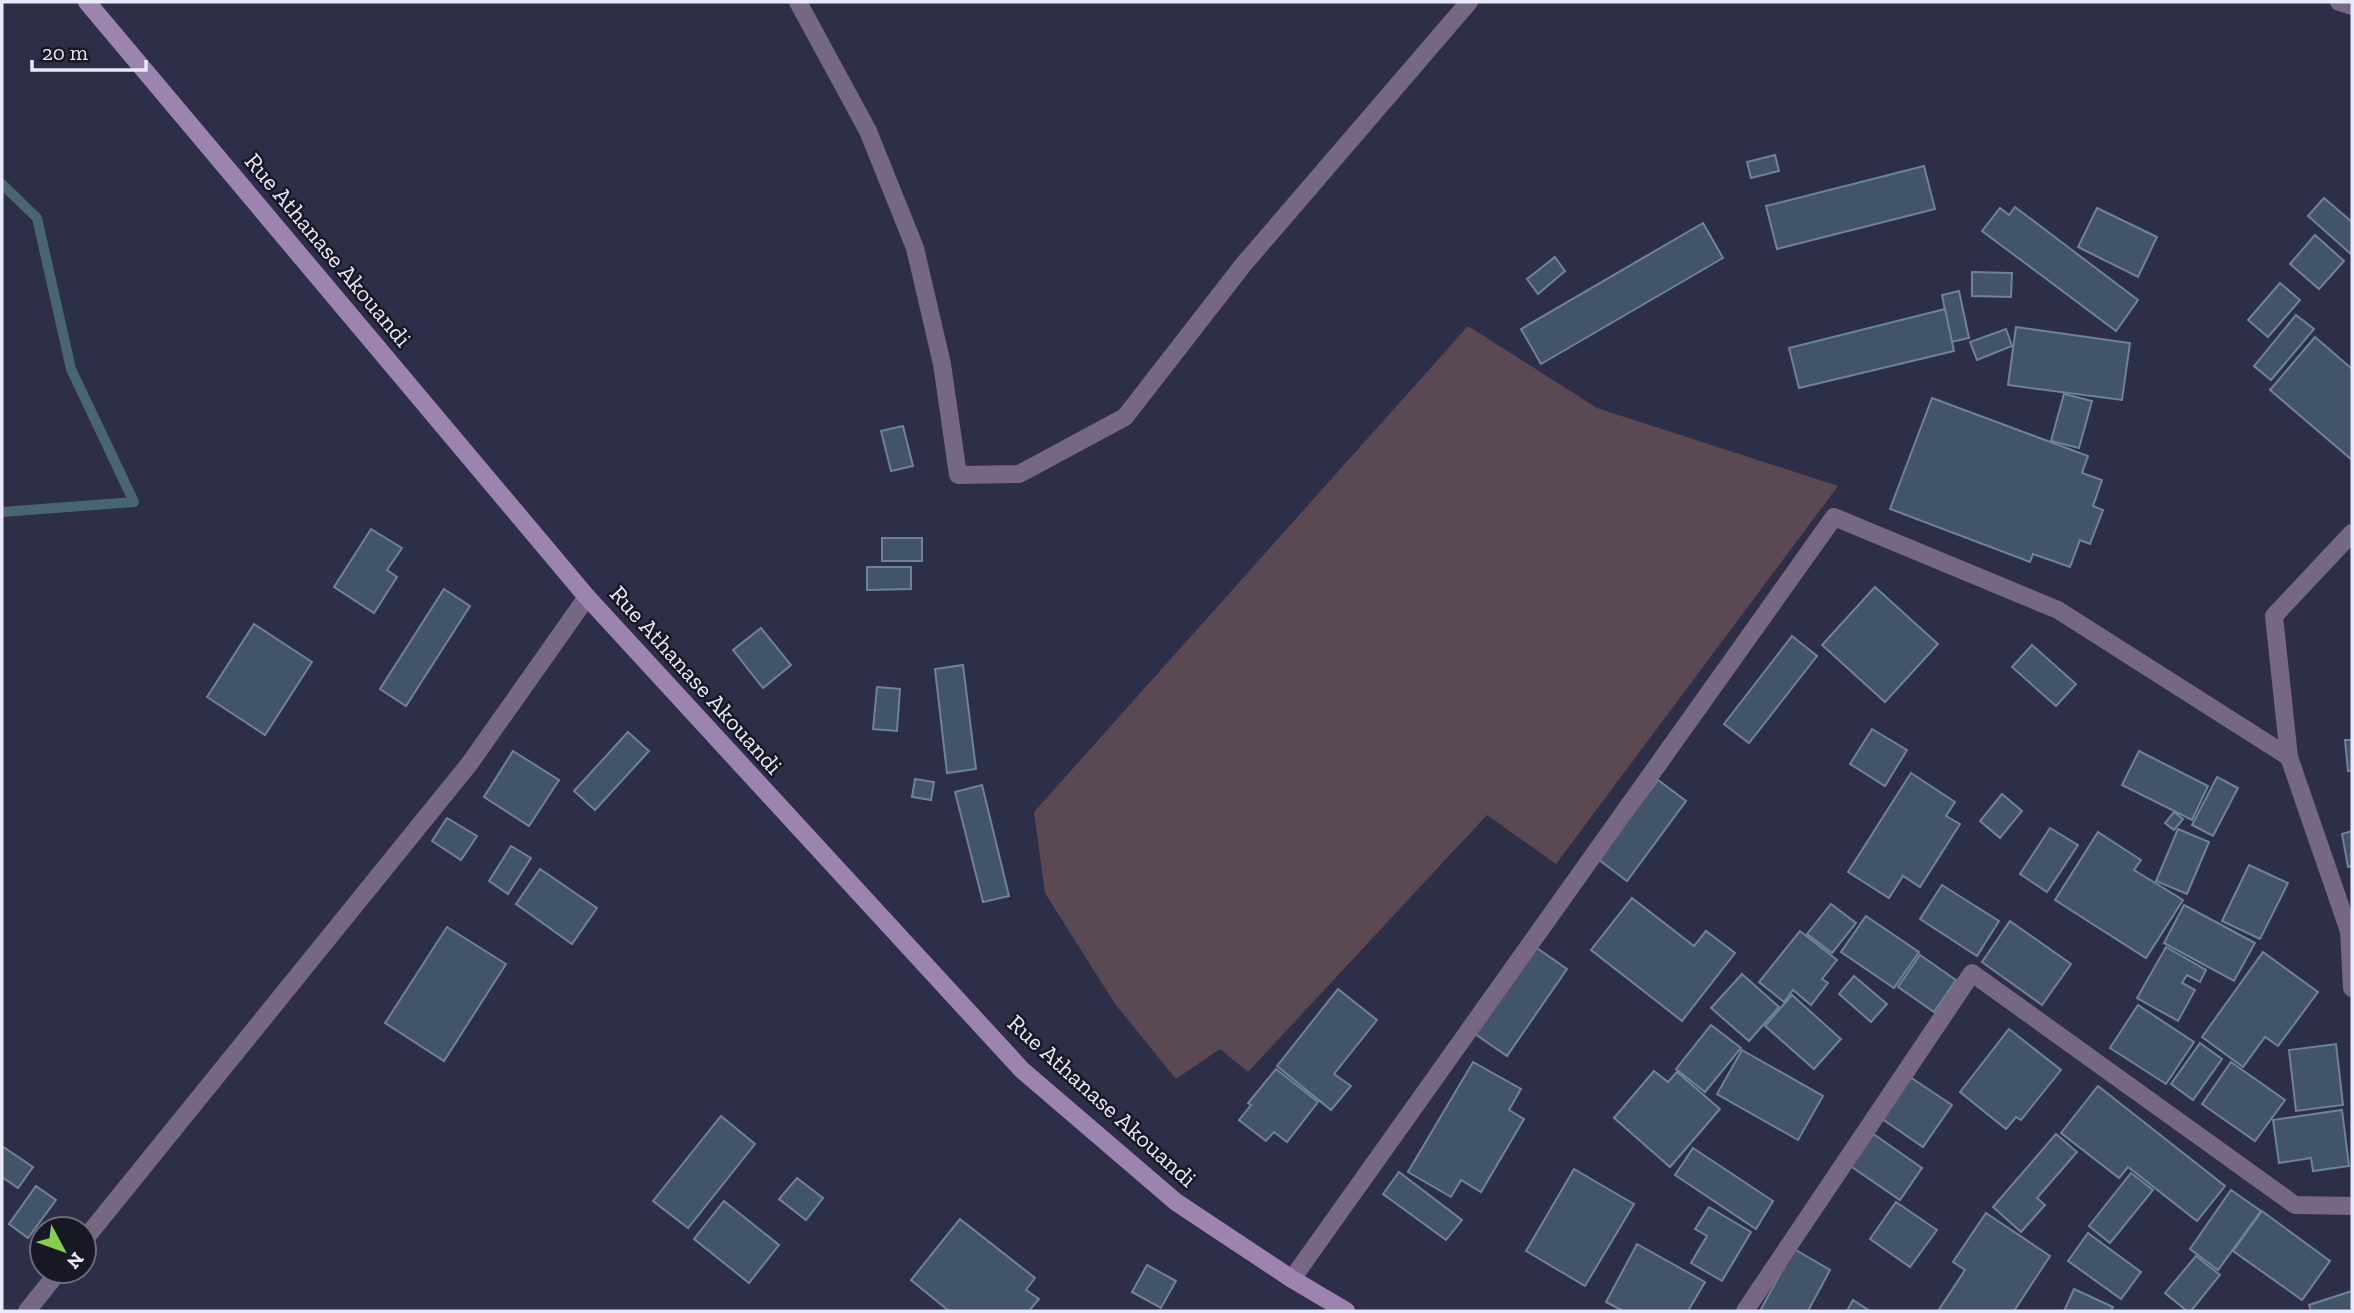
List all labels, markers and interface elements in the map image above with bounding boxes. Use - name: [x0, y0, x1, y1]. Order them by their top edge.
- scale bar: [32, 28, 145, 72]
- text: 20 m: [42, 40, 88, 65]
- street label: Rue Athanase Akouandi: [239, 147, 418, 353]
- street label: Rue Athanase Akouandi: [604, 579, 789, 780]
- street label: Rue Athanase Akouandi: [1002, 1008, 1203, 1193]
- north arrow: [28, 1215, 98, 1285]
- text: N: [62, 1248, 89, 1274]

